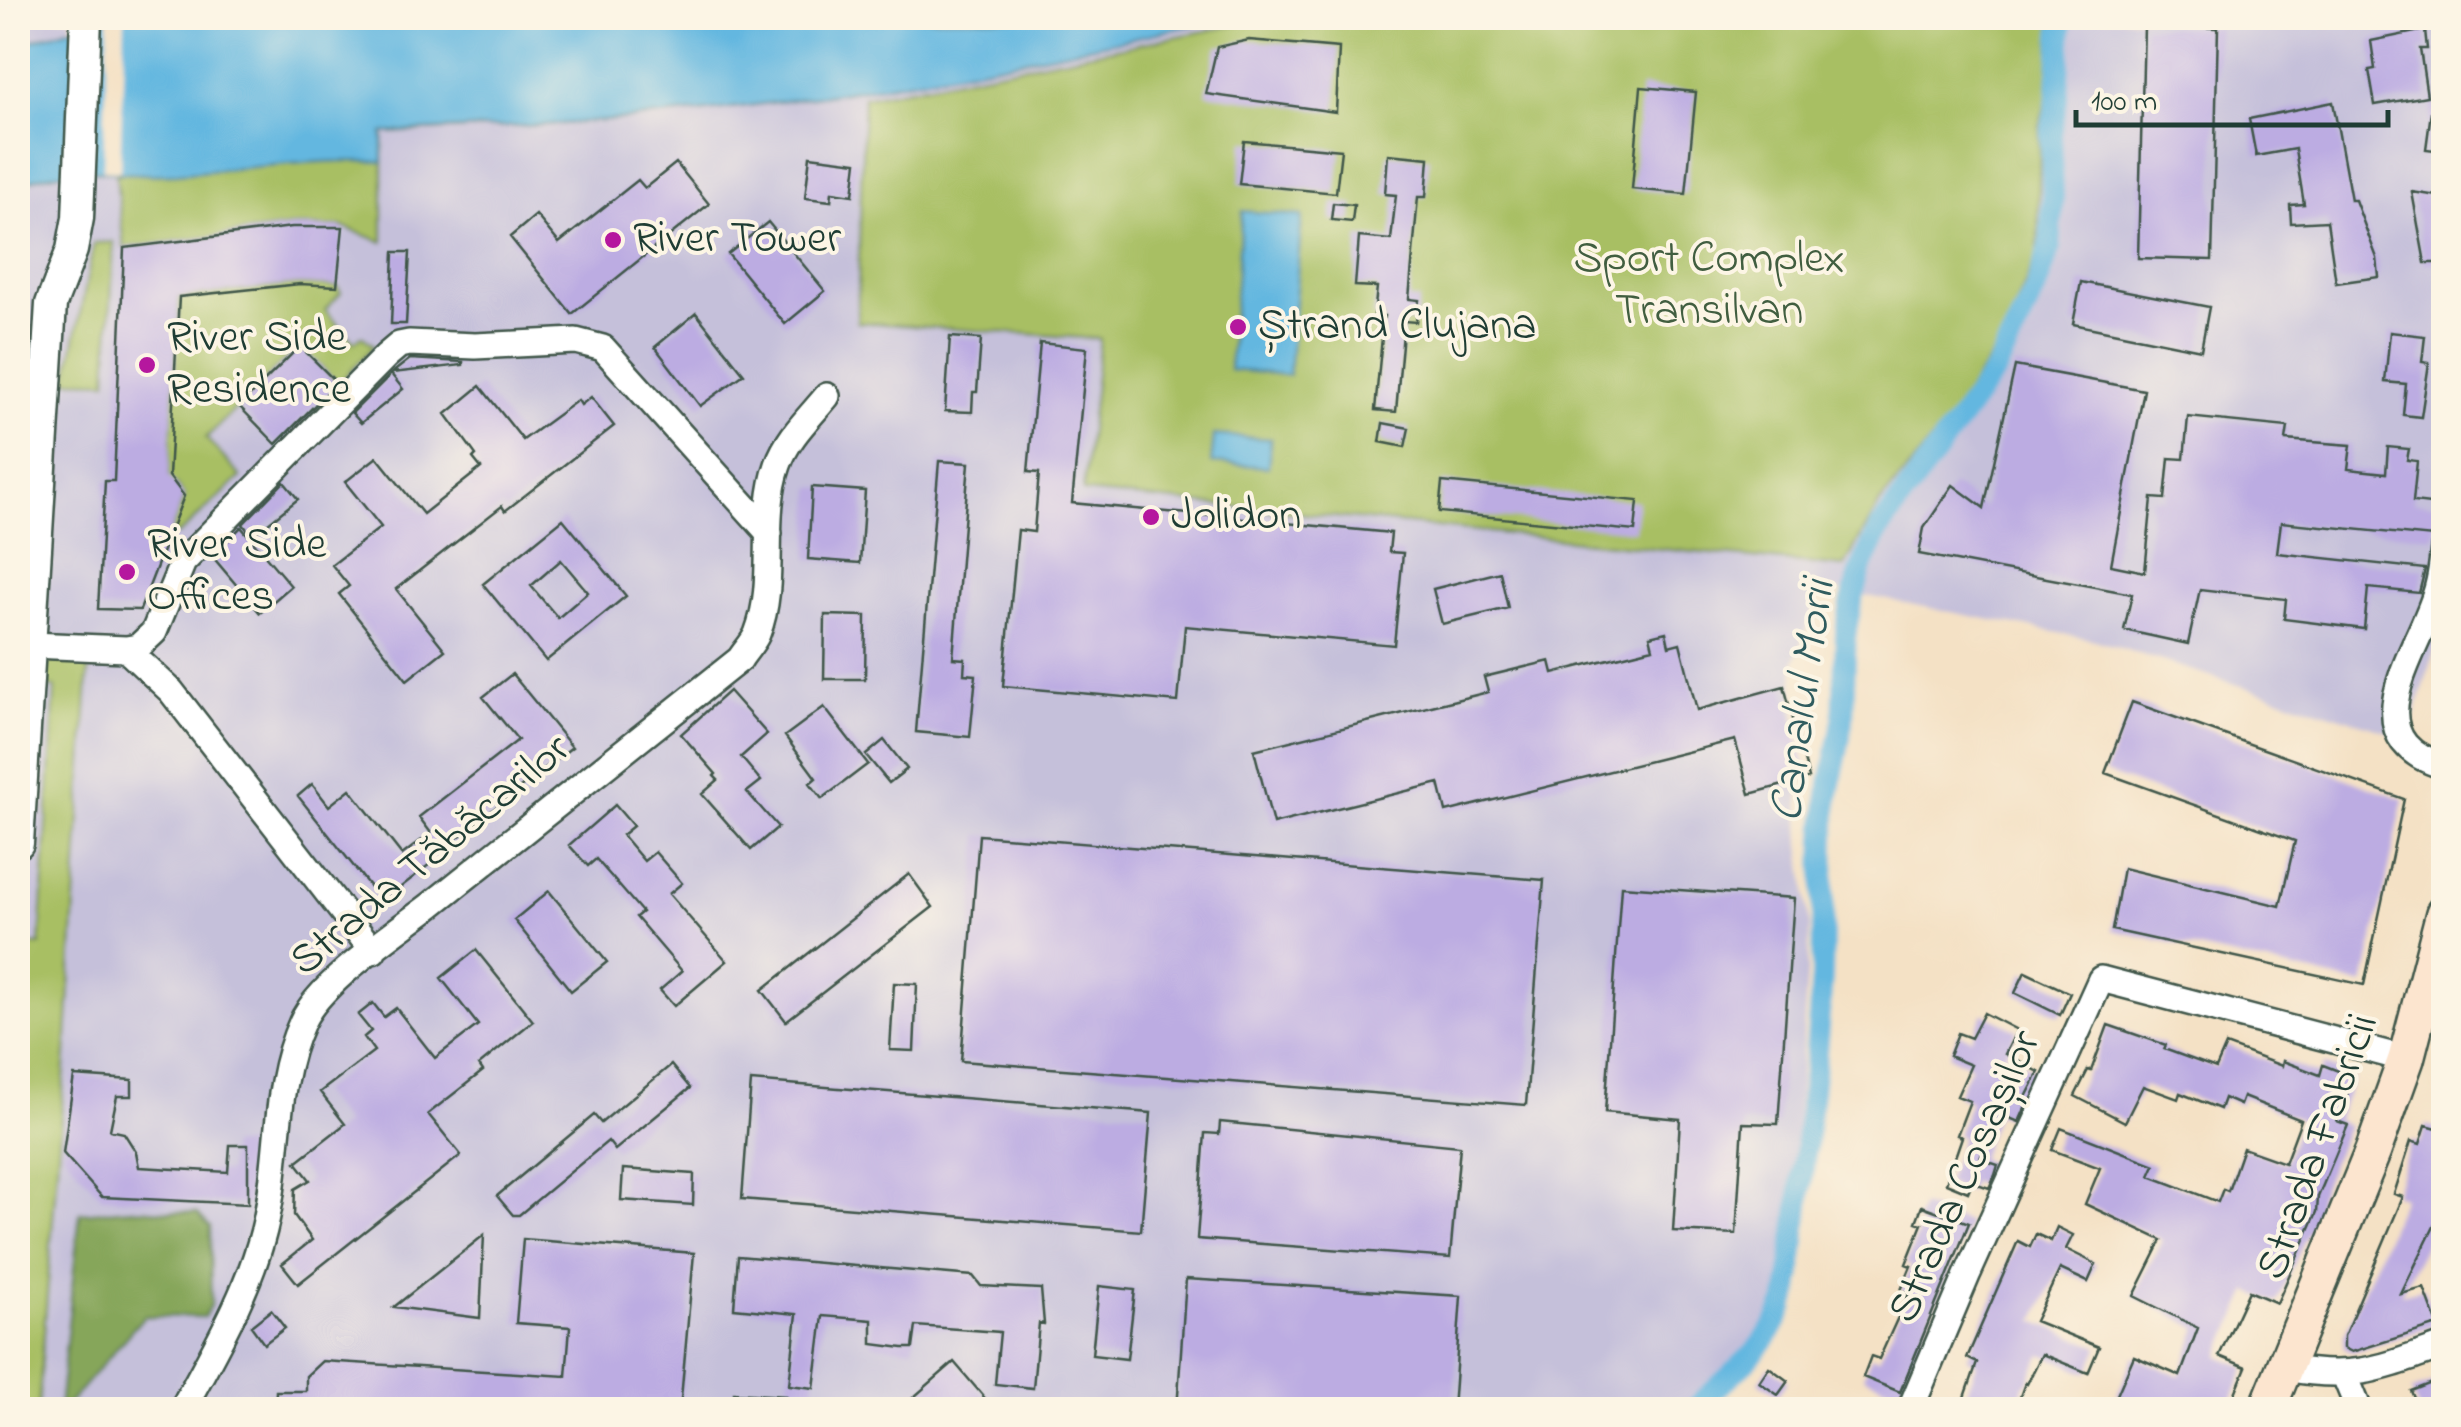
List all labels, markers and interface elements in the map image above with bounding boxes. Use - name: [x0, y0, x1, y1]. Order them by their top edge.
- scale bar: [2076, 65, 2388, 127]
- text: 100 m: [2091, 81, 2157, 125]
- place label: River Tower: [633, 207, 841, 273]
- park label: Sport Complex Transilvan: [1573, 227, 1845, 345]
- marker: River Tower: [602, 229, 624, 251]
- place label: Ștrand Clujana: [1258, 294, 1537, 360]
- place label: River Side Residence: [167, 306, 352, 424]
- marker: Ștrand Clujana: [1227, 316, 1249, 338]
- marker: River Side Residence: [136, 354, 158, 376]
- place label: Jolidon: [1171, 484, 1302, 550]
- marker: Jolidon: [1140, 506, 1162, 528]
- place label: River Side Offices: [147, 513, 327, 631]
- marker: River Side Offices: [116, 561, 138, 583]
- water label: Canalul Morii: [1752, 571, 1856, 826]
- street label: Strada Tăbăcarilor: [276, 718, 586, 994]
- street label: Strada Fabricii: [2240, 1005, 2398, 1289]
- street label: Strada Cosașilor: [1872, 1020, 2060, 1334]

